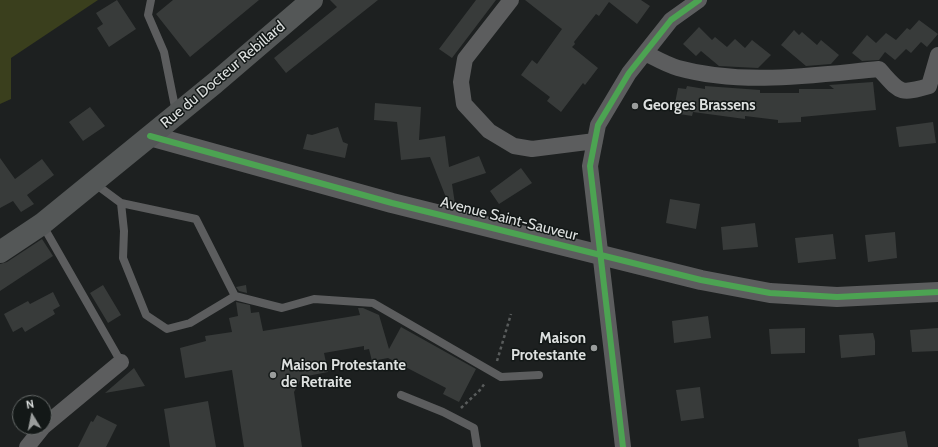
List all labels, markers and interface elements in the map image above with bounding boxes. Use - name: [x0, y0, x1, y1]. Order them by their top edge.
- street label: Rue du Docteur Rebillard: [157, 18, 289, 132]
- place label: Georges Brassens: [643, 97, 756, 115]
- marker: Georges Brassens: [630, 101, 640, 111]
- street label: Avenue Saint-Sauveur: [438, 193, 580, 245]
- place label: Maison Protestante: [511, 330, 586, 365]
- marker: Maison Protestante: [589, 343, 599, 353]
- place label: Maison Protestante de Retraite: [281, 357, 406, 392]
- marker: Maison Protestante de Retraite: [268, 370, 278, 380]
- north arrow: [12, 395, 52, 435]
- text: N: [25, 397, 35, 412]

